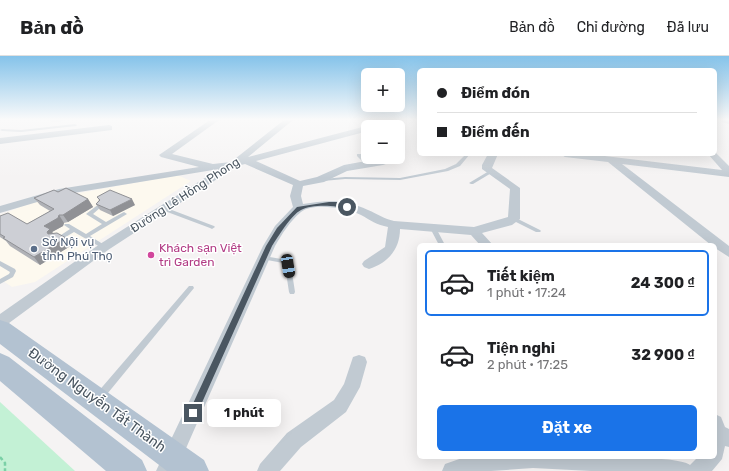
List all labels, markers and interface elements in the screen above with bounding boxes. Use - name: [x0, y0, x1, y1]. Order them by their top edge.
- text: Bản đồ: [20, 16, 84, 39]
- text: Bản đồ: [509, 19, 555, 36]
- text: Chỉ đường: [577, 19, 645, 36]
- text: Đã lưu: [667, 19, 709, 36]
- map controls: [361, 68, 405, 164]
- button: +: [361, 68, 405, 112]
- text: Điểm đón: [461, 84, 530, 102]
- button: −: [361, 120, 405, 164]
- text: Điểm đến: [461, 123, 530, 141]
- street label: Đường Lê Hồng Phong: [128, 154, 242, 235]
- route start: [338, 198, 356, 216]
- place label: Sở Nội vụ tỉnh Phú Thọ: [42, 235, 113, 263]
- place label: Khách sạn Việt trì Garden: [159, 241, 242, 269]
- marker: Sở Nội vụ tỉnh Phú Thọ: [29, 244, 39, 254]
- marker: Khách sạn Việt trì Garden: [146, 250, 156, 260]
- car: [280, 253, 296, 279]
- icon: car: [439, 265, 475, 301]
- text: Tiết kiệm: [487, 267, 555, 285]
- text: 24 300 ₫: [631, 274, 695, 292]
- text: 1 phút · 17:24: [487, 285, 566, 300]
- icon: car: [439, 337, 475, 373]
- text: Tiện nghi: [487, 339, 555, 357]
- street label: Đường Nguyễn Tất Thành: [25, 344, 170, 456]
- text: 32 900 ₫: [631, 346, 695, 364]
- text: 2 phút · 17:25: [487, 357, 568, 372]
- callout: 1 phút: [207, 399, 281, 427]
- route end: [184, 404, 202, 422]
- text: 1 phút: [224, 405, 264, 420]
- button: Đặt xe: [437, 405, 697, 451]

